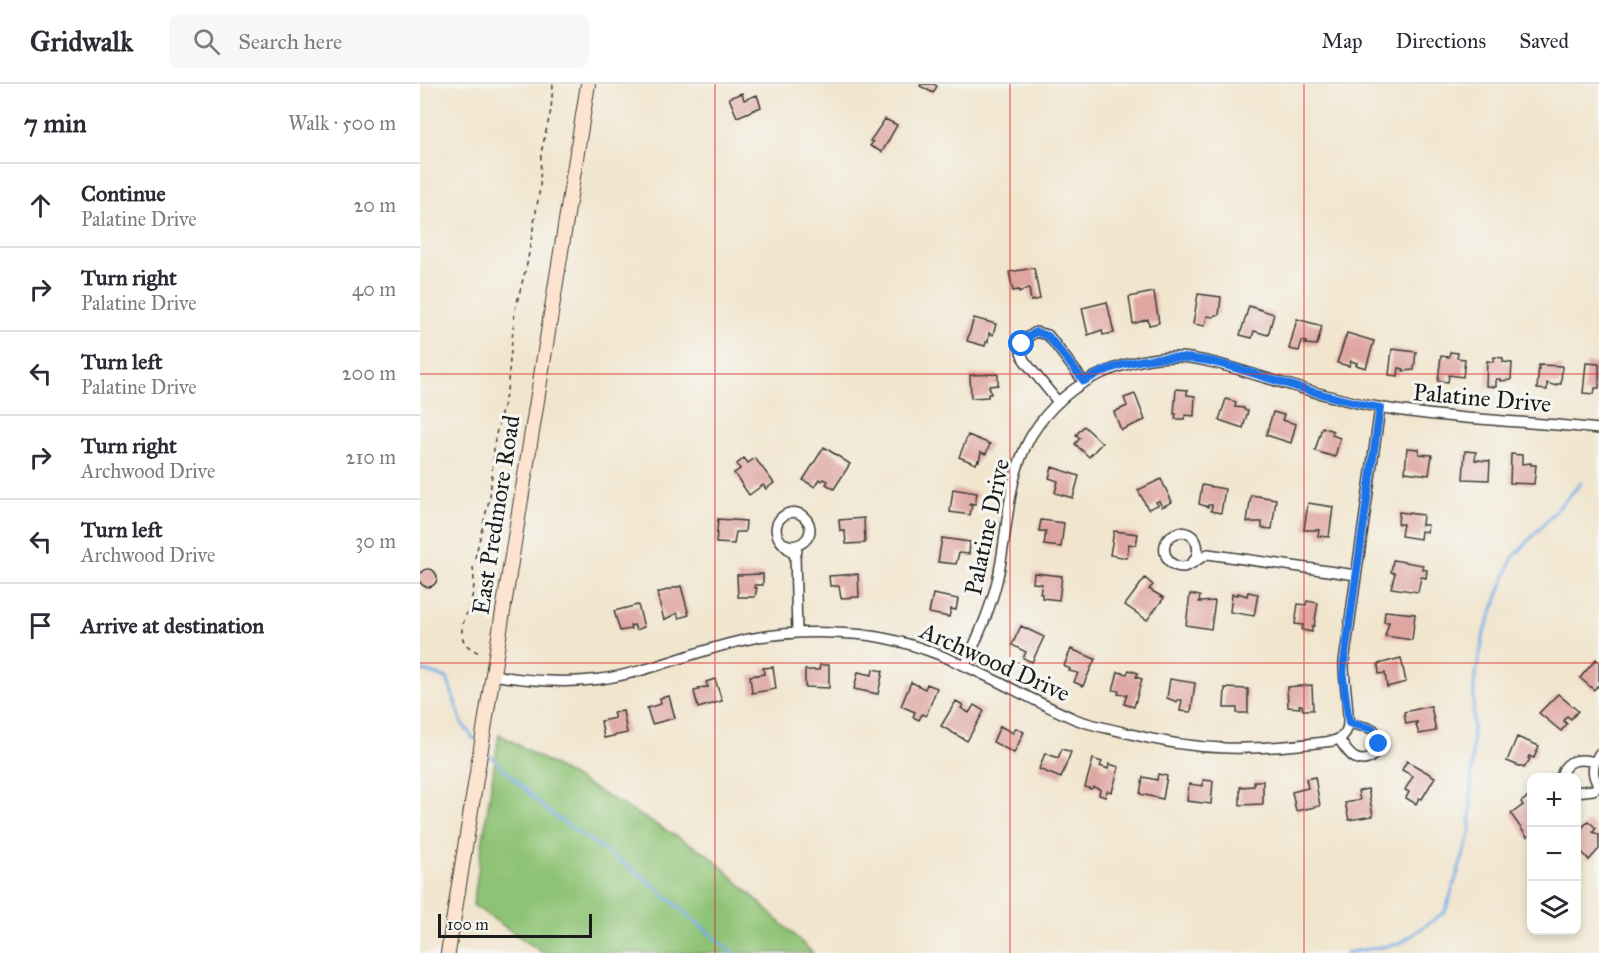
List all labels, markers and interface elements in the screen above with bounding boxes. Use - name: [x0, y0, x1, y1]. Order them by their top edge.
- search box: [169, 14, 589, 68]
- text: Gridwalk: [30, 24, 133, 59]
- icon: search: [190, 25, 223, 58]
- text: Search here: [238, 28, 342, 55]
- text: Map: [1322, 28, 1363, 54]
- text: Directions: [1396, 28, 1486, 54]
- text: Saved: [1519, 28, 1569, 54]
- text: 7 min: [24, 107, 87, 139]
- text: Walk · 500 m: [288, 111, 396, 135]
- text: Continue: [81, 180, 166, 207]
- icon: ahead: [24, 189, 57, 222]
- text: 20 m: [353, 193, 396, 217]
- text: Palatine Drive: [81, 207, 197, 231]
- text: Turn right: [81, 264, 177, 291]
- icon: right: [24, 273, 57, 306]
- text: 40 m: [352, 277, 396, 301]
- text: Palatine Drive: [81, 291, 197, 315]
- route start: [1008, 330, 1034, 356]
- text: Turn left: [81, 348, 163, 375]
- icon: left: [24, 357, 57, 390]
- text: 200 m: [342, 361, 396, 385]
- text: Palatine Drive: [81, 375, 197, 399]
- street label: Palatine Drive: [1412, 377, 1552, 419]
- street label: East Predmore Road: [465, 413, 527, 617]
- text: Turn right: [81, 432, 177, 459]
- icon: right: [24, 441, 57, 474]
- text: 210 m: [346, 445, 396, 469]
- street label: Palatine Drive: [958, 456, 1016, 598]
- text: Archwood Drive: [81, 459, 215, 483]
- text: Turn left: [81, 516, 163, 543]
- icon: left: [24, 525, 57, 558]
- text: 30 m: [355, 529, 396, 553]
- text: Archwood Drive: [81, 543, 215, 567]
- icon: arrive: [24, 609, 57, 642]
- text: Arrive at destination: [81, 612, 264, 639]
- street label: Archwood Drive: [914, 615, 1075, 708]
- route end: [1365, 730, 1391, 756]
- map controls: [1527, 773, 1581, 935]
- button: +: [1527, 773, 1581, 827]
- button: −: [1527, 827, 1581, 881]
- button: layers: [1527, 881, 1581, 935]
- scale bar: [438, 911, 592, 938]
- text: 100 m: [447, 915, 489, 934]

